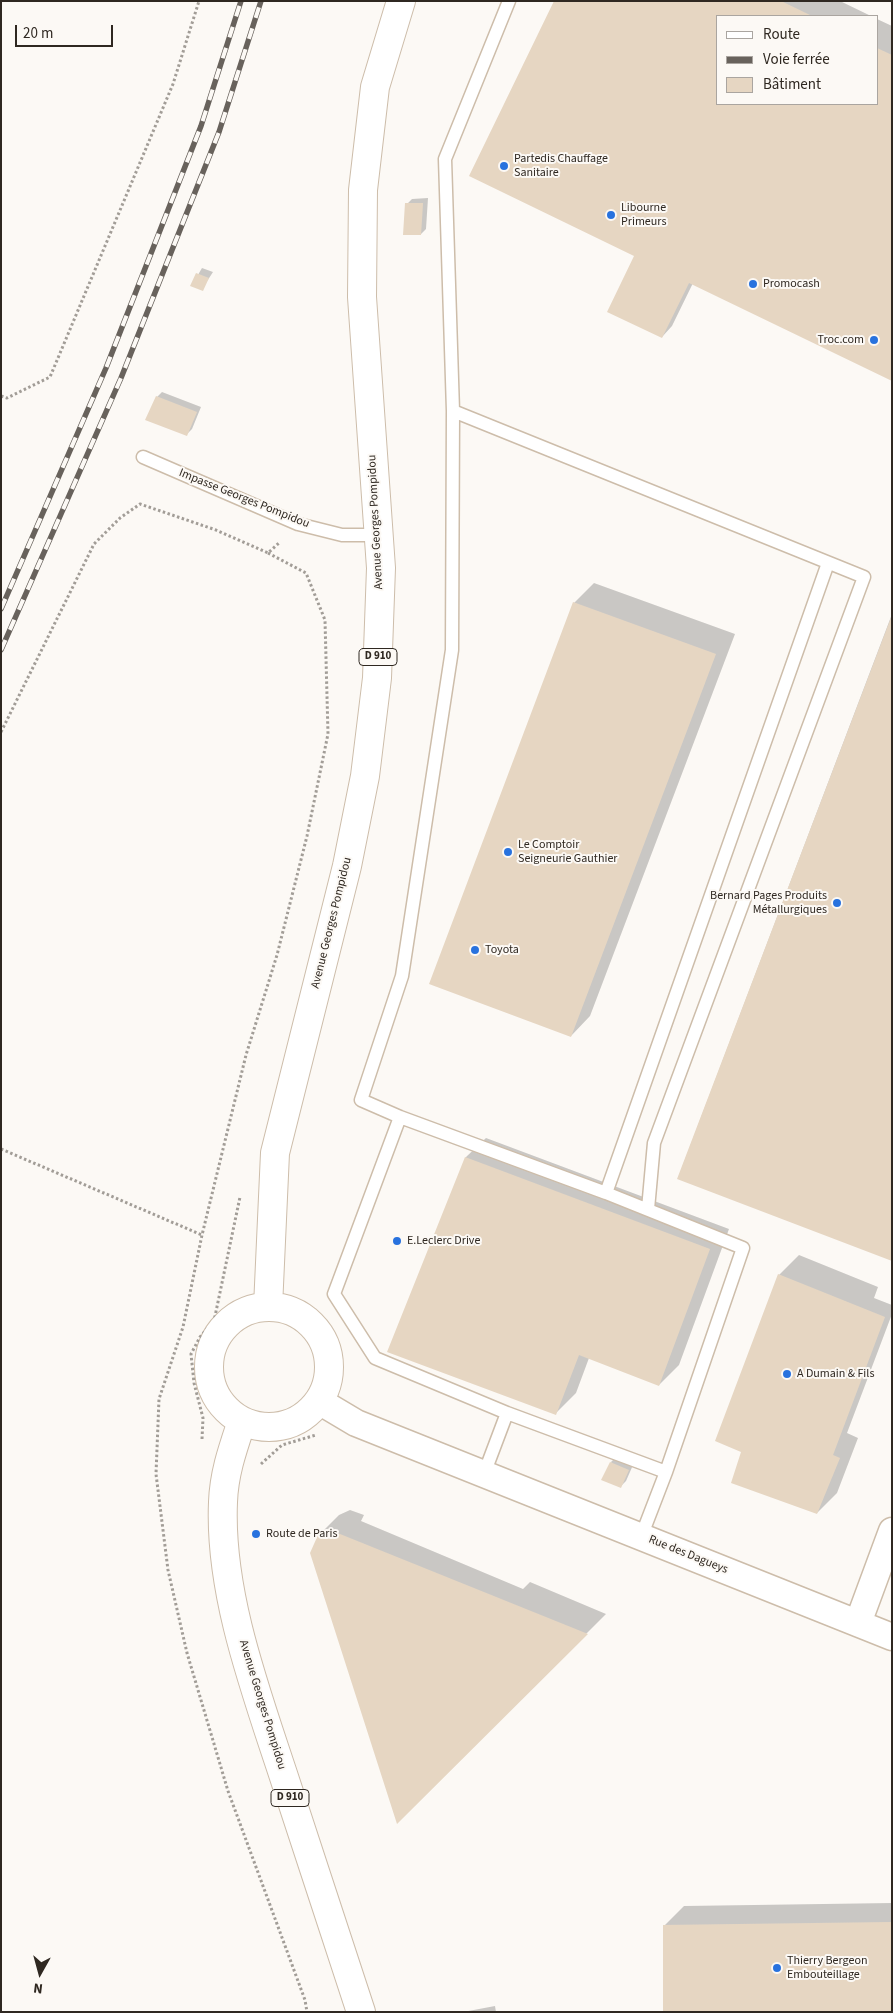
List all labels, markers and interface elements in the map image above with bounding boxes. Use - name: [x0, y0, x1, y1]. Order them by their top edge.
- scale bar: [18, 15, 115, 47]
- legend: [716, 15, 878, 105]
- text: 20 m: [23, 23, 53, 44]
- text: Route: [763, 24, 800, 45]
- text: Voie ferrée: [763, 49, 830, 70]
- text: Bâtiment: [763, 74, 821, 95]
- place label: Partedis Chauffage Sanitaire: [514, 152, 608, 180]
- marker: Partedis Chauffage Sanitaire: [498, 160, 510, 172]
- place label: Libourne Primeurs: [621, 201, 666, 229]
- marker: Libourne Primeurs: [605, 209, 617, 221]
- place label: Promocash: [763, 277, 820, 291]
- marker: Promocash: [747, 278, 759, 290]
- place label: Troc.com: [818, 333, 864, 347]
- marker: Troc.com: [868, 334, 880, 346]
- street label: Avenue Georges Pompidou: [365, 454, 387, 590]
- street label: Impasse Georges Pompidou: [177, 466, 311, 532]
- road number: D 910: [359, 649, 397, 666]
- place label: Le Comptoir Seigneurie Gauthier: [518, 838, 618, 866]
- marker: Le Comptoir Seigneurie Gauthier: [502, 846, 514, 858]
- street label: Avenue Georges Pompidou: [309, 856, 355, 990]
- place label: Bernard Pages Produits Métallurgiques: [710, 889, 827, 917]
- marker: Bernard Pages Produits Métallurgiques: [831, 897, 843, 909]
- place label: Toyota: [485, 943, 519, 957]
- marker: Toyota: [469, 944, 481, 956]
- place label: E.Leclerc Drive: [407, 1234, 480, 1248]
- marker: E.Leclerc Drive: [391, 1235, 403, 1247]
- place label: A Dumain & Fils: [797, 1367, 874, 1381]
- marker: A Dumain & Fils: [781, 1368, 793, 1380]
- place label: Route de Paris: [266, 1527, 337, 1541]
- marker: Route de Paris: [250, 1528, 262, 1540]
- street label: Rue des Dagueys: [646, 1533, 730, 1577]
- street label: Avenue Georges Pompidou: [235, 1638, 289, 1772]
- road number: D 910: [271, 1790, 309, 1806]
- north arrow: [15, 1948, 65, 1998]
- place label: Thierry Bergeon Embouteillage: [787, 1954, 867, 1982]
- marker: Thierry Bergeon Embouteillage: [771, 1962, 783, 1974]
- text: N: [32, 1977, 44, 1998]

